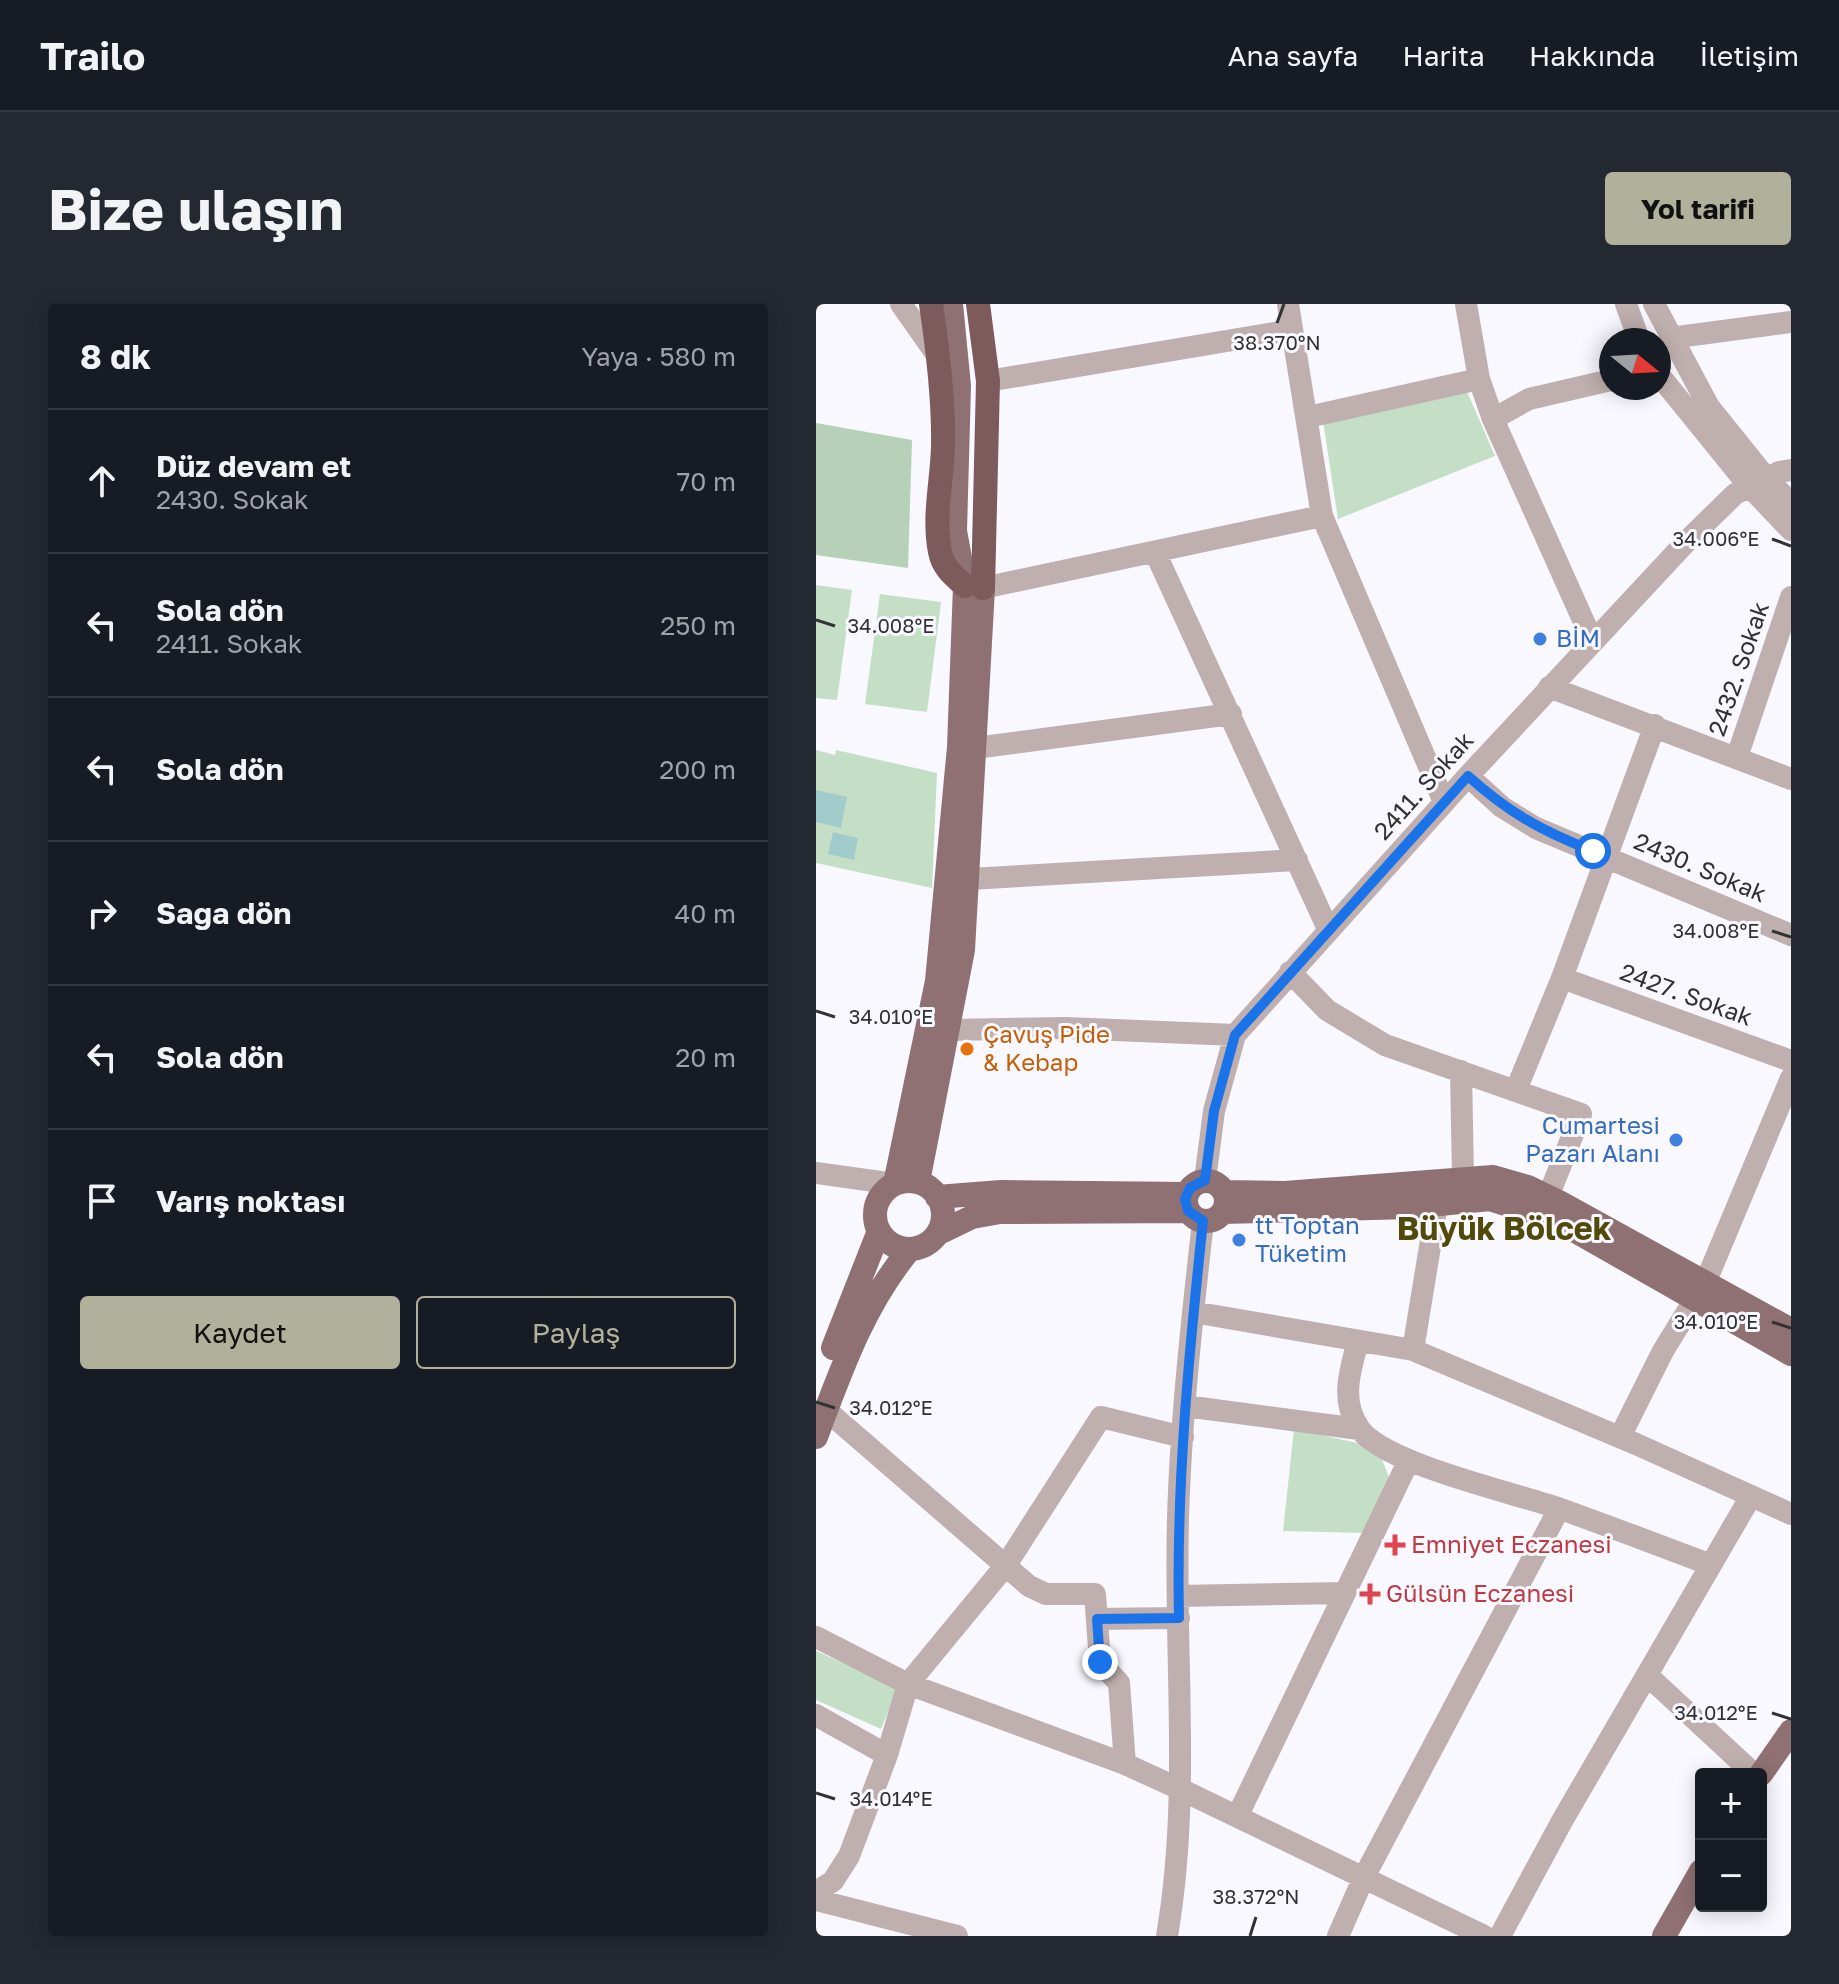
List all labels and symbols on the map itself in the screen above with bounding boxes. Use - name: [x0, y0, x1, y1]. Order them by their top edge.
- north arrow: [1599, 328, 1671, 400]
- text: 38.370°N: [1233, 330, 1321, 354]
- text: 34.006°E: [1673, 526, 1759, 550]
- street label: 2432. Sokak: [1701, 598, 1774, 739]
- text: 34.008°E: [848, 613, 934, 637]
- place label: BİM: [1556, 623, 1600, 652]
- marker: BİM: [1531, 630, 1549, 648]
- street label: 2411. Sokak: [1367, 725, 1479, 845]
- street label: 2430. Sokak: [1630, 826, 1771, 907]
- route start: [1575, 833, 1611, 869]
- text: 34.008°E: [1673, 918, 1759, 942]
- street label: 2427. Sokak: [1616, 956, 1757, 1031]
- text: 34.010°E: [849, 1004, 933, 1028]
- place label: Çavuş Pide & Kebap: [983, 1019, 1110, 1076]
- marker: Çavuş Pide & Kebap: [958, 1040, 976, 1058]
- place label: Cumartesi Pazarı Alanı: [1525, 1110, 1660, 1167]
- marker: Cumartesi Pazarı Alanı: [1667, 1131, 1685, 1149]
- district label: Büyük Bölcek: [1397, 1209, 1612, 1247]
- place label: tt Toptan Tüketim: [1255, 1210, 1360, 1267]
- marker: tt Toptan Tüketim: [1230, 1231, 1248, 1249]
- text: 34.010°E: [1674, 1309, 1758, 1333]
- text: 34.012°E: [849, 1395, 933, 1419]
- place label: Emniyet Eczanesi: [1411, 1529, 1612, 1558]
- marker: Emniyet Eczanesi: [1386, 1536, 1404, 1554]
- place label: Gülsün Eczanesi: [1386, 1578, 1574, 1607]
- marker: Gülsün Eczanesi: [1361, 1585, 1379, 1603]
- route end: [1082, 1644, 1118, 1680]
- text: 34.012°E: [1674, 1700, 1758, 1724]
- text: 34.014°E: [849, 1786, 933, 1810]
- text: 38.372°N: [1213, 1884, 1299, 1908]

